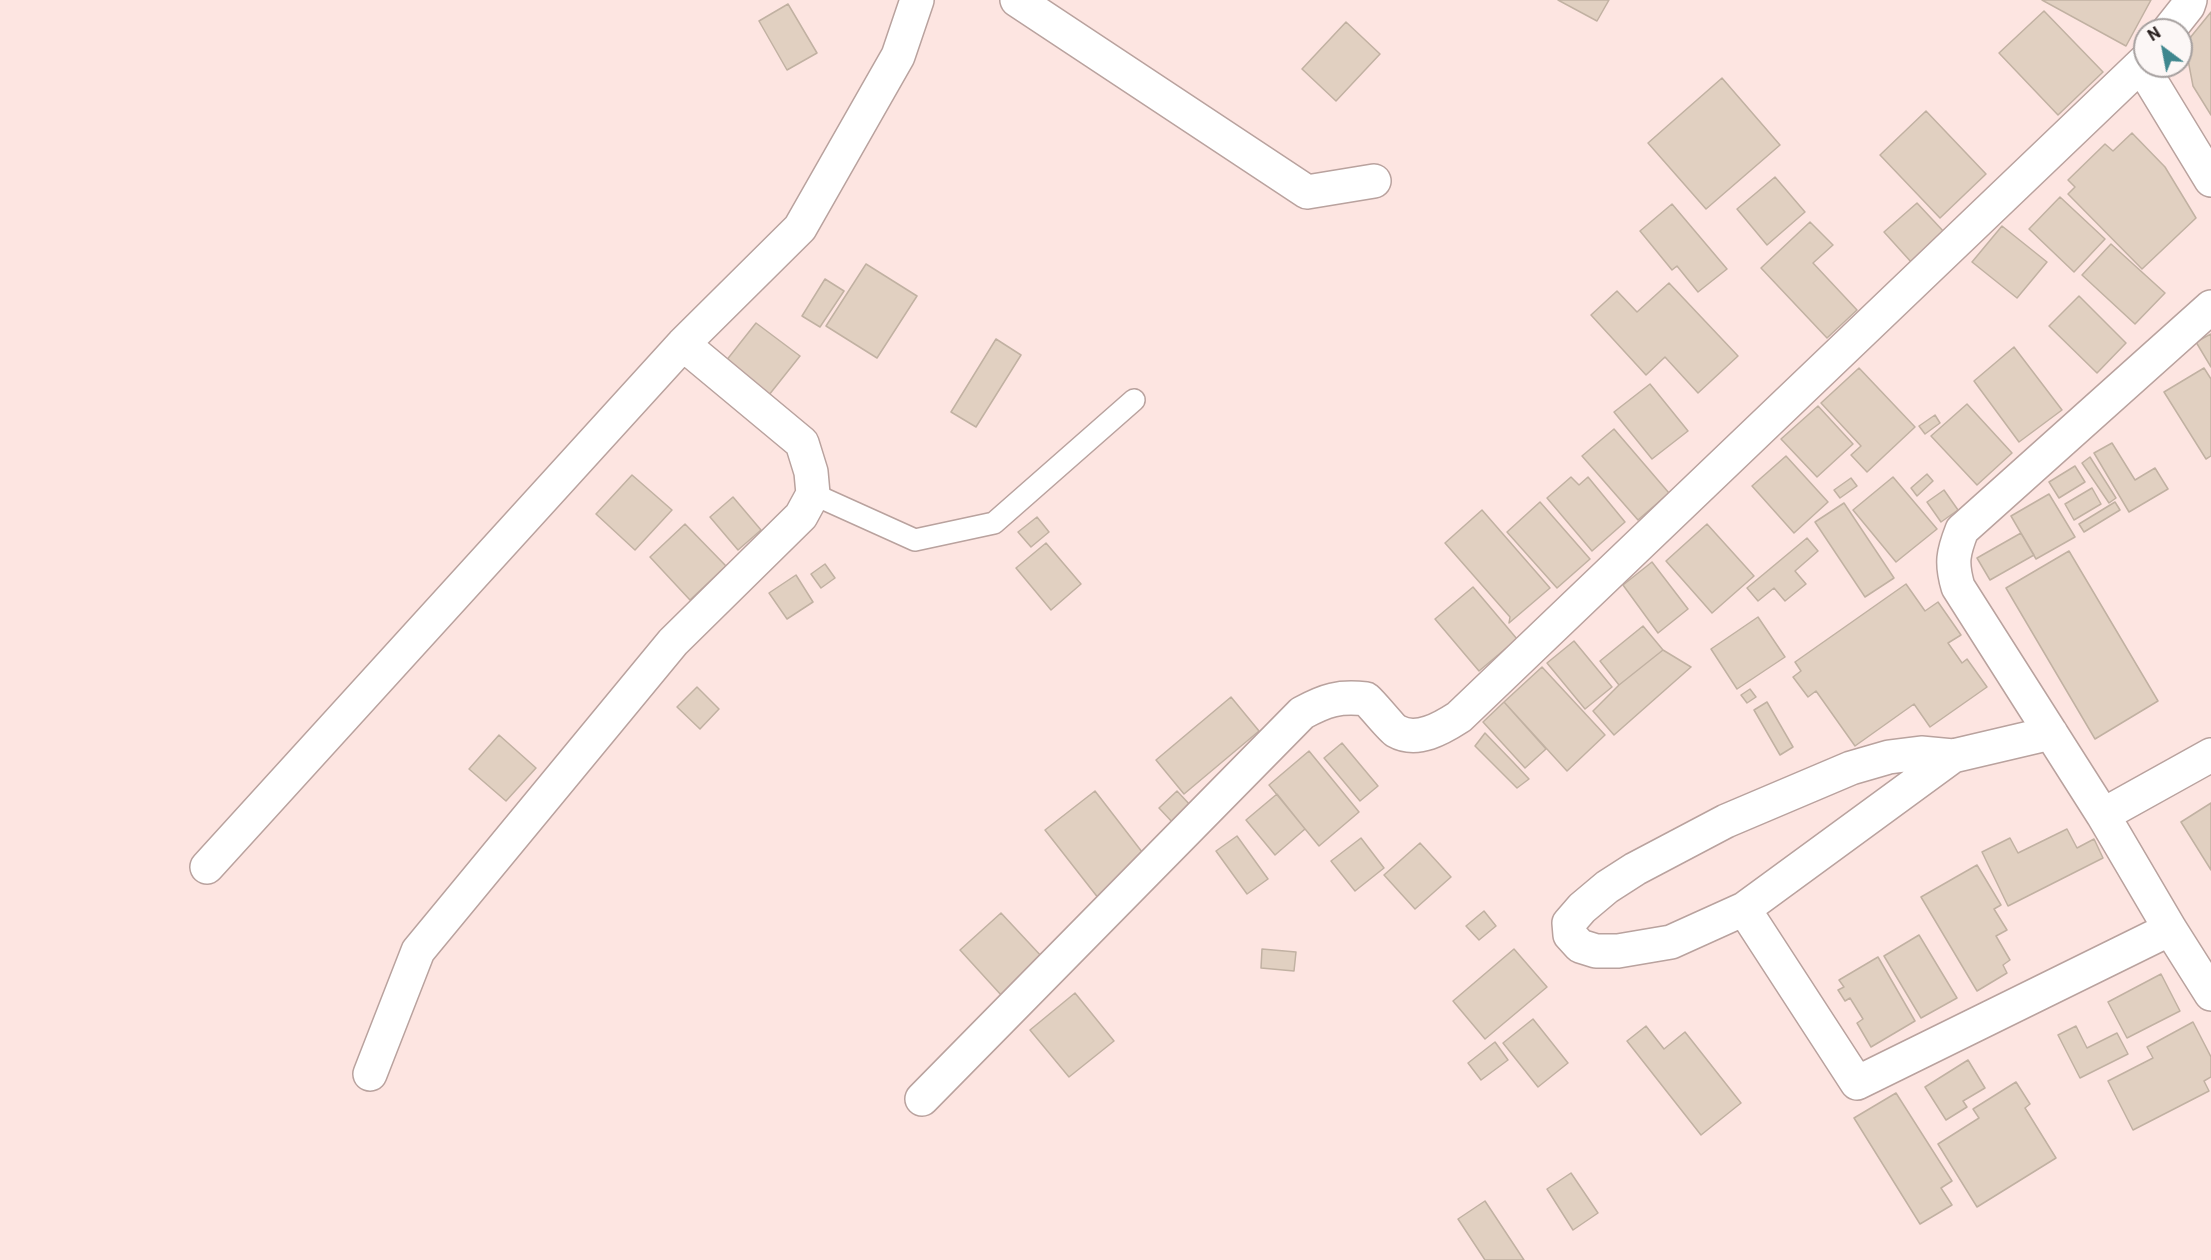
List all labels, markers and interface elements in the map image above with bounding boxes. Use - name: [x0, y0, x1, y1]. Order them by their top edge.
- north arrow: [2133, 18, 2193, 78]
- text: N: [2144, 23, 2164, 45]

